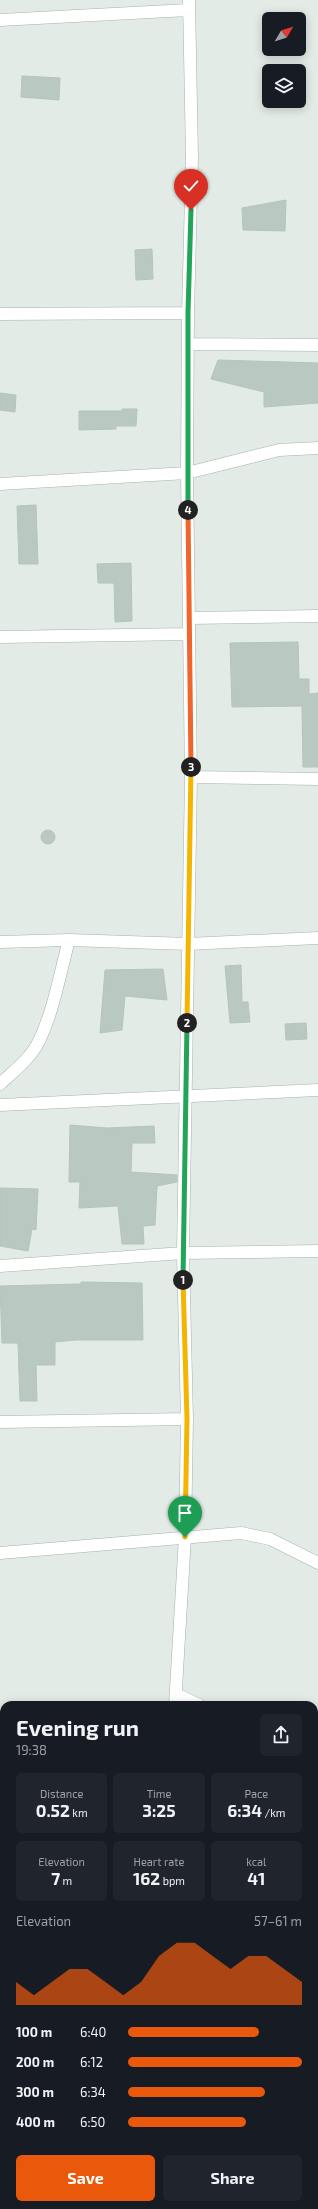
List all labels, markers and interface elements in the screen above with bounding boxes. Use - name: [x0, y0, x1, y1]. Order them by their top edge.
- north arrow: [262, 12, 306, 56]
- map controls: [262, 12, 306, 108]
- button: layers: [262, 64, 306, 108]
- pin: [174, 169, 208, 210]
- icon: check: [180, 175, 202, 197]
- pin: 4: [178, 500, 198, 520]
- text: 4: [184, 503, 192, 516]
- pin: 3: [181, 757, 201, 777]
- text: 3: [188, 760, 194, 773]
- pin: 2: [177, 1013, 197, 1033]
- text: 2: [184, 1016, 190, 1029]
- pin: 1: [173, 1270, 193, 1290]
- text: 1: [181, 1273, 185, 1286]
- pin: [168, 1496, 202, 1537]
- icon: arrive: [174, 1502, 196, 1524]
- text: Evening run: [16, 1714, 139, 1740]
- button: share: [260, 1714, 302, 1756]
- text: 19:38: [16, 1742, 47, 1758]
- text: Distance: [40, 1787, 83, 1800]
- text: Time: [147, 1787, 171, 1800]
- text: Pace: [244, 1787, 268, 1800]
- text: 0.52: [36, 1800, 70, 1820]
- text: 3:25: [142, 1800, 176, 1820]
- text: 6:34: [227, 1800, 262, 1820]
- text: km: [70, 1806, 88, 1819]
- text: /km: [262, 1806, 285, 1819]
- text: Elevation: [38, 1855, 85, 1868]
- text: Heart rate: [134, 1855, 184, 1868]
- text: kcal: [246, 1855, 266, 1868]
- text: 7: [51, 1868, 60, 1888]
- text: 162: [133, 1868, 160, 1888]
- text: 41: [247, 1868, 265, 1888]
- text: m: [60, 1874, 72, 1887]
- text: bpm: [160, 1874, 185, 1887]
- text: Elevation: [16, 1913, 71, 1929]
- text: 57–61 m: [254, 1913, 302, 1929]
- text: 100 m: [16, 2024, 52, 2040]
- text: 6:40: [80, 2024, 106, 2040]
- text: 200 m: [16, 2054, 54, 2070]
- text: 6:12: [80, 2054, 103, 2070]
- text: 300 m: [16, 2084, 54, 2100]
- text: 6:34: [80, 2084, 106, 2100]
- text: 400 m: [16, 2114, 55, 2130]
- text: 6:50: [80, 2114, 105, 2130]
- button: Save: [16, 2155, 155, 2201]
- button: Share: [163, 2155, 302, 2201]

